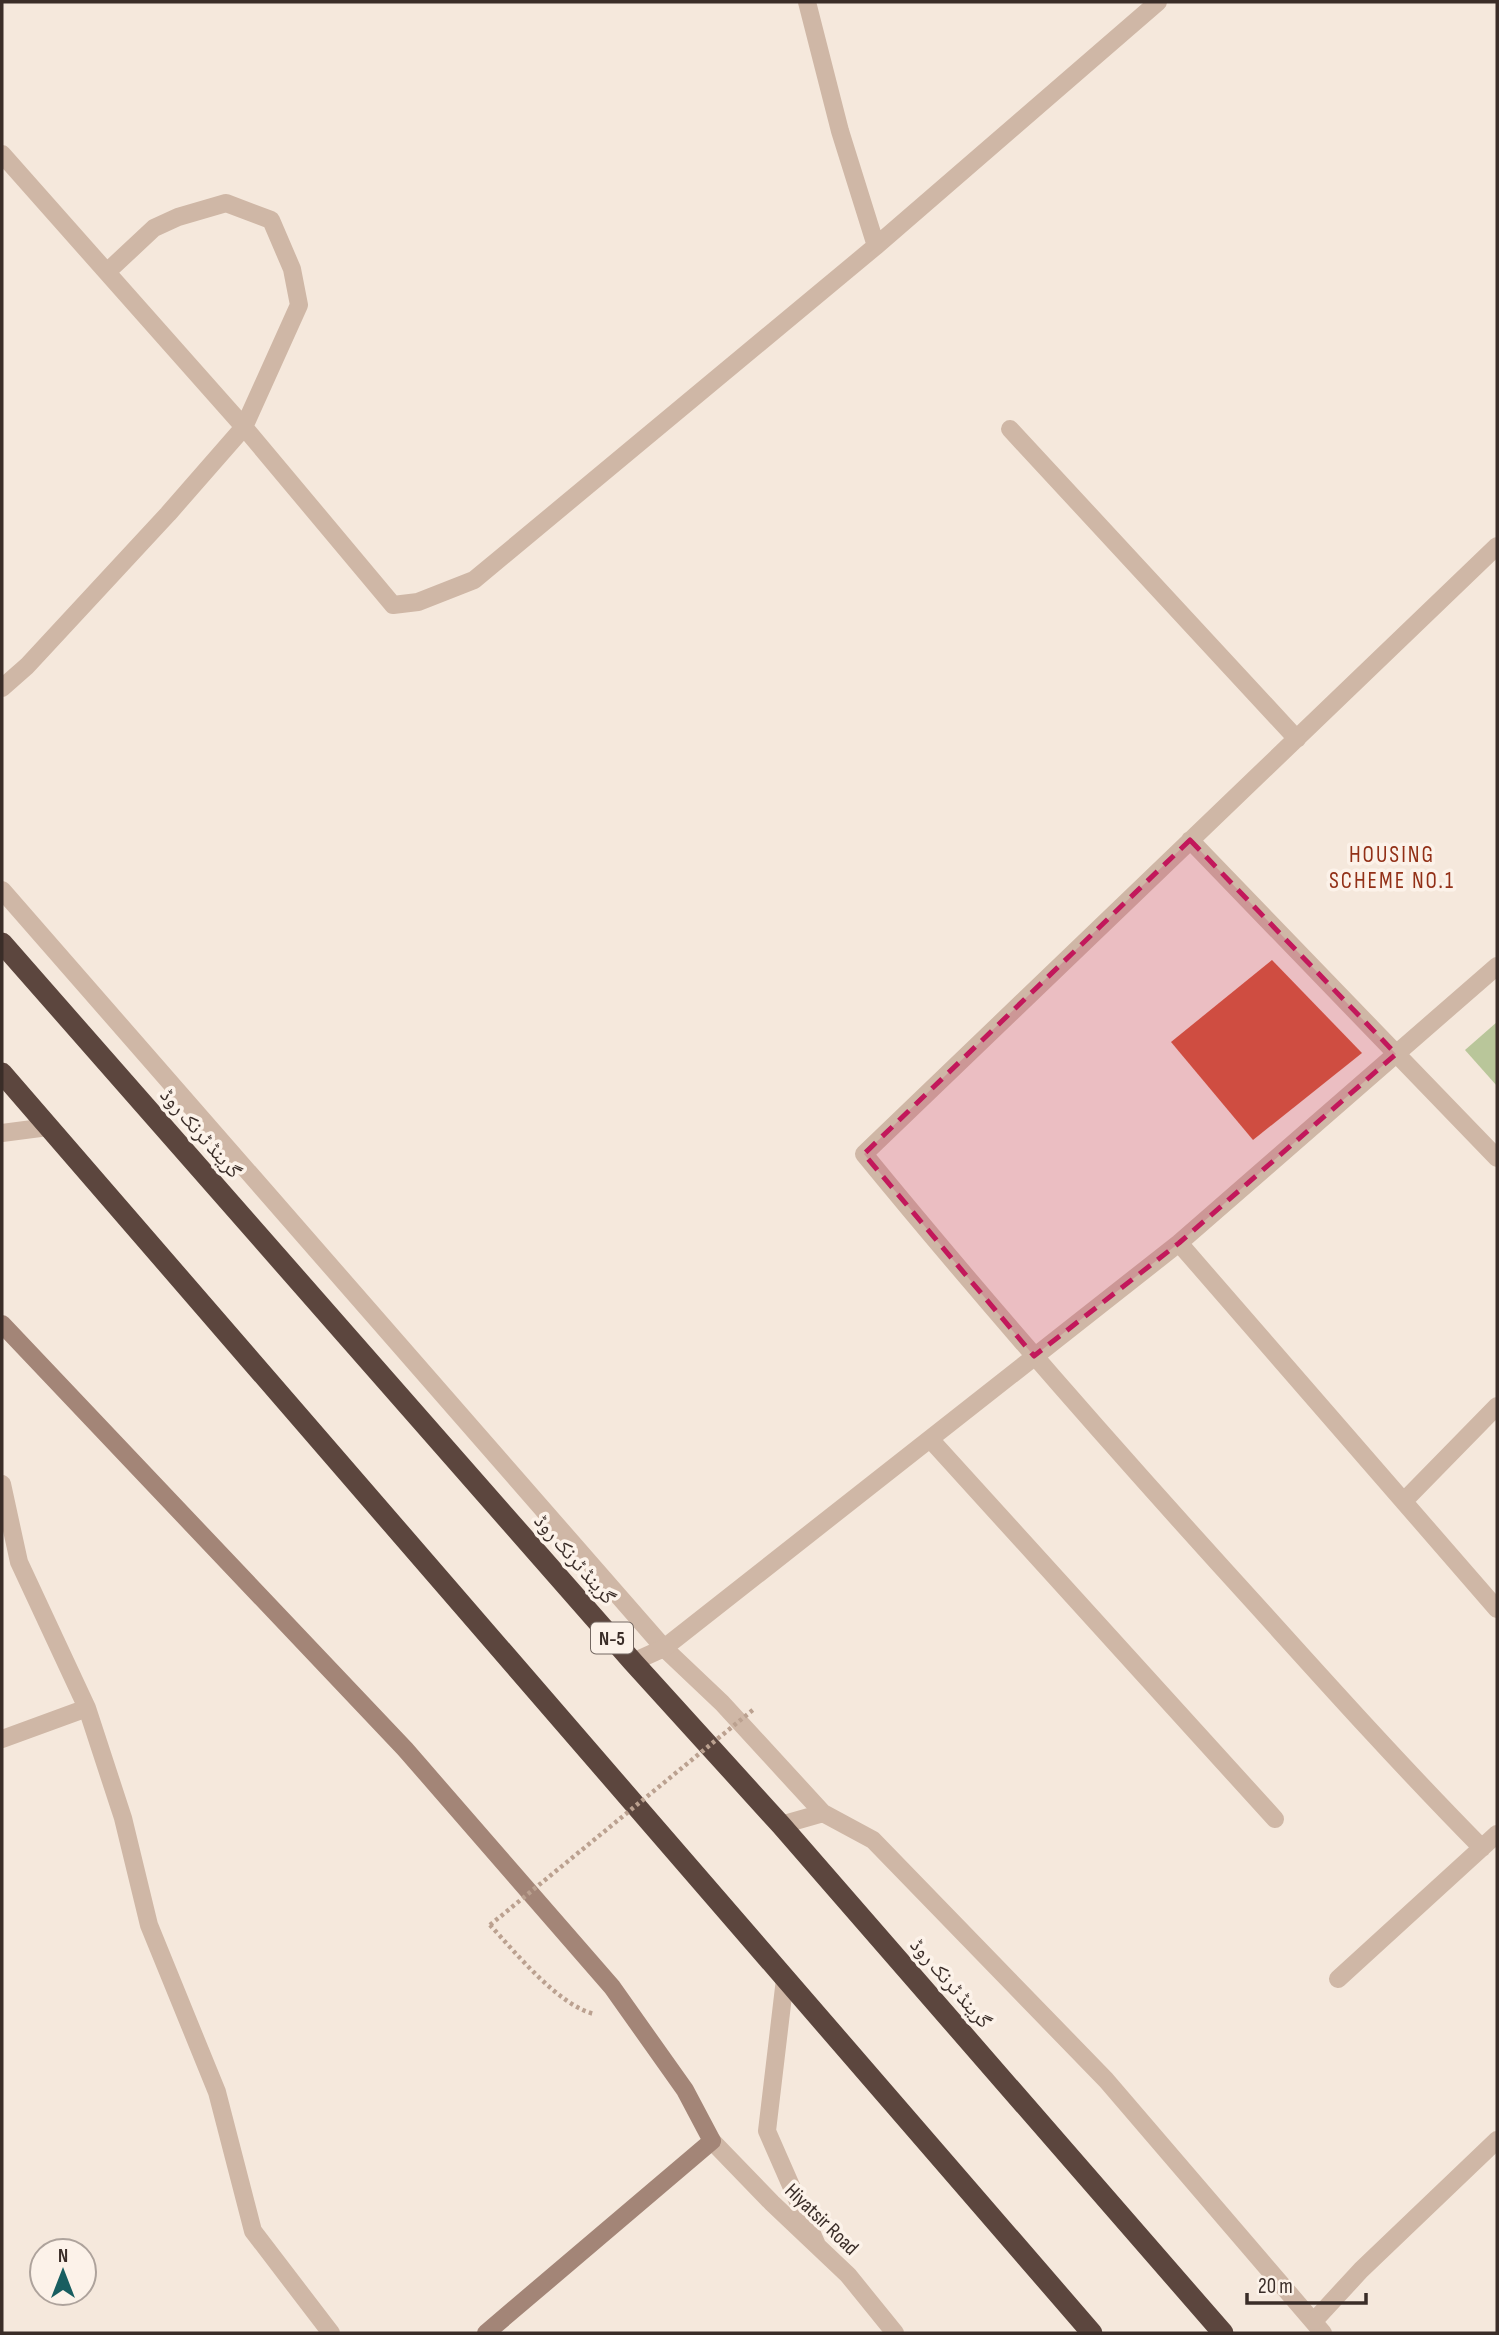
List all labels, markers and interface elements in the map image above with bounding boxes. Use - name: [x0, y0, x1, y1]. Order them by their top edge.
- district label: HOUSING SCHEME NO.1: [1329, 841, 1455, 895]
- street label: گرینڈ ٹرنک روڈ: [155, 1083, 247, 1184]
- street label: گرینڈ ٹرنک روڈ: [529, 1509, 621, 1610]
- road number: N-5: [591, 1622, 633, 1654]
- street label: گرینڈ ٹرنک روڈ: [905, 1933, 997, 2034]
- street label: Hiyatsir Road: [780, 2178, 864, 2260]
- north arrow: [28, 2237, 98, 2307]
- text: N: [58, 2245, 68, 2268]
- scale bar: [1247, 2262, 1366, 2306]
- text: 20 m: [1258, 2274, 1293, 2299]

